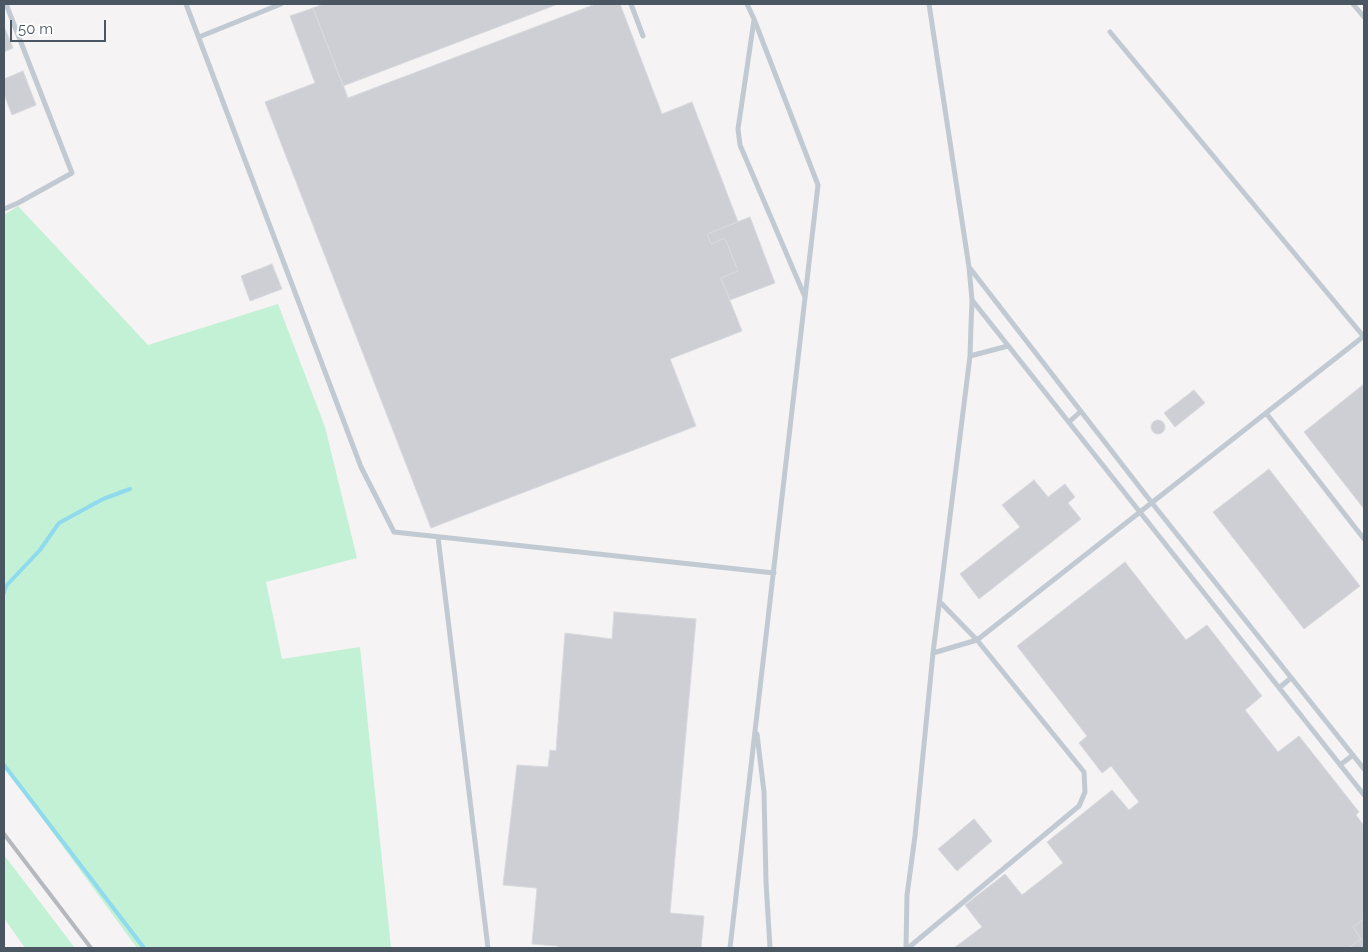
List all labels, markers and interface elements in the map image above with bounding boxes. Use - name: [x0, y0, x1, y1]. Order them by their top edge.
- scale bar: [12, 10, 109, 42]
- text: 50 m: [18, 20, 53, 38]

